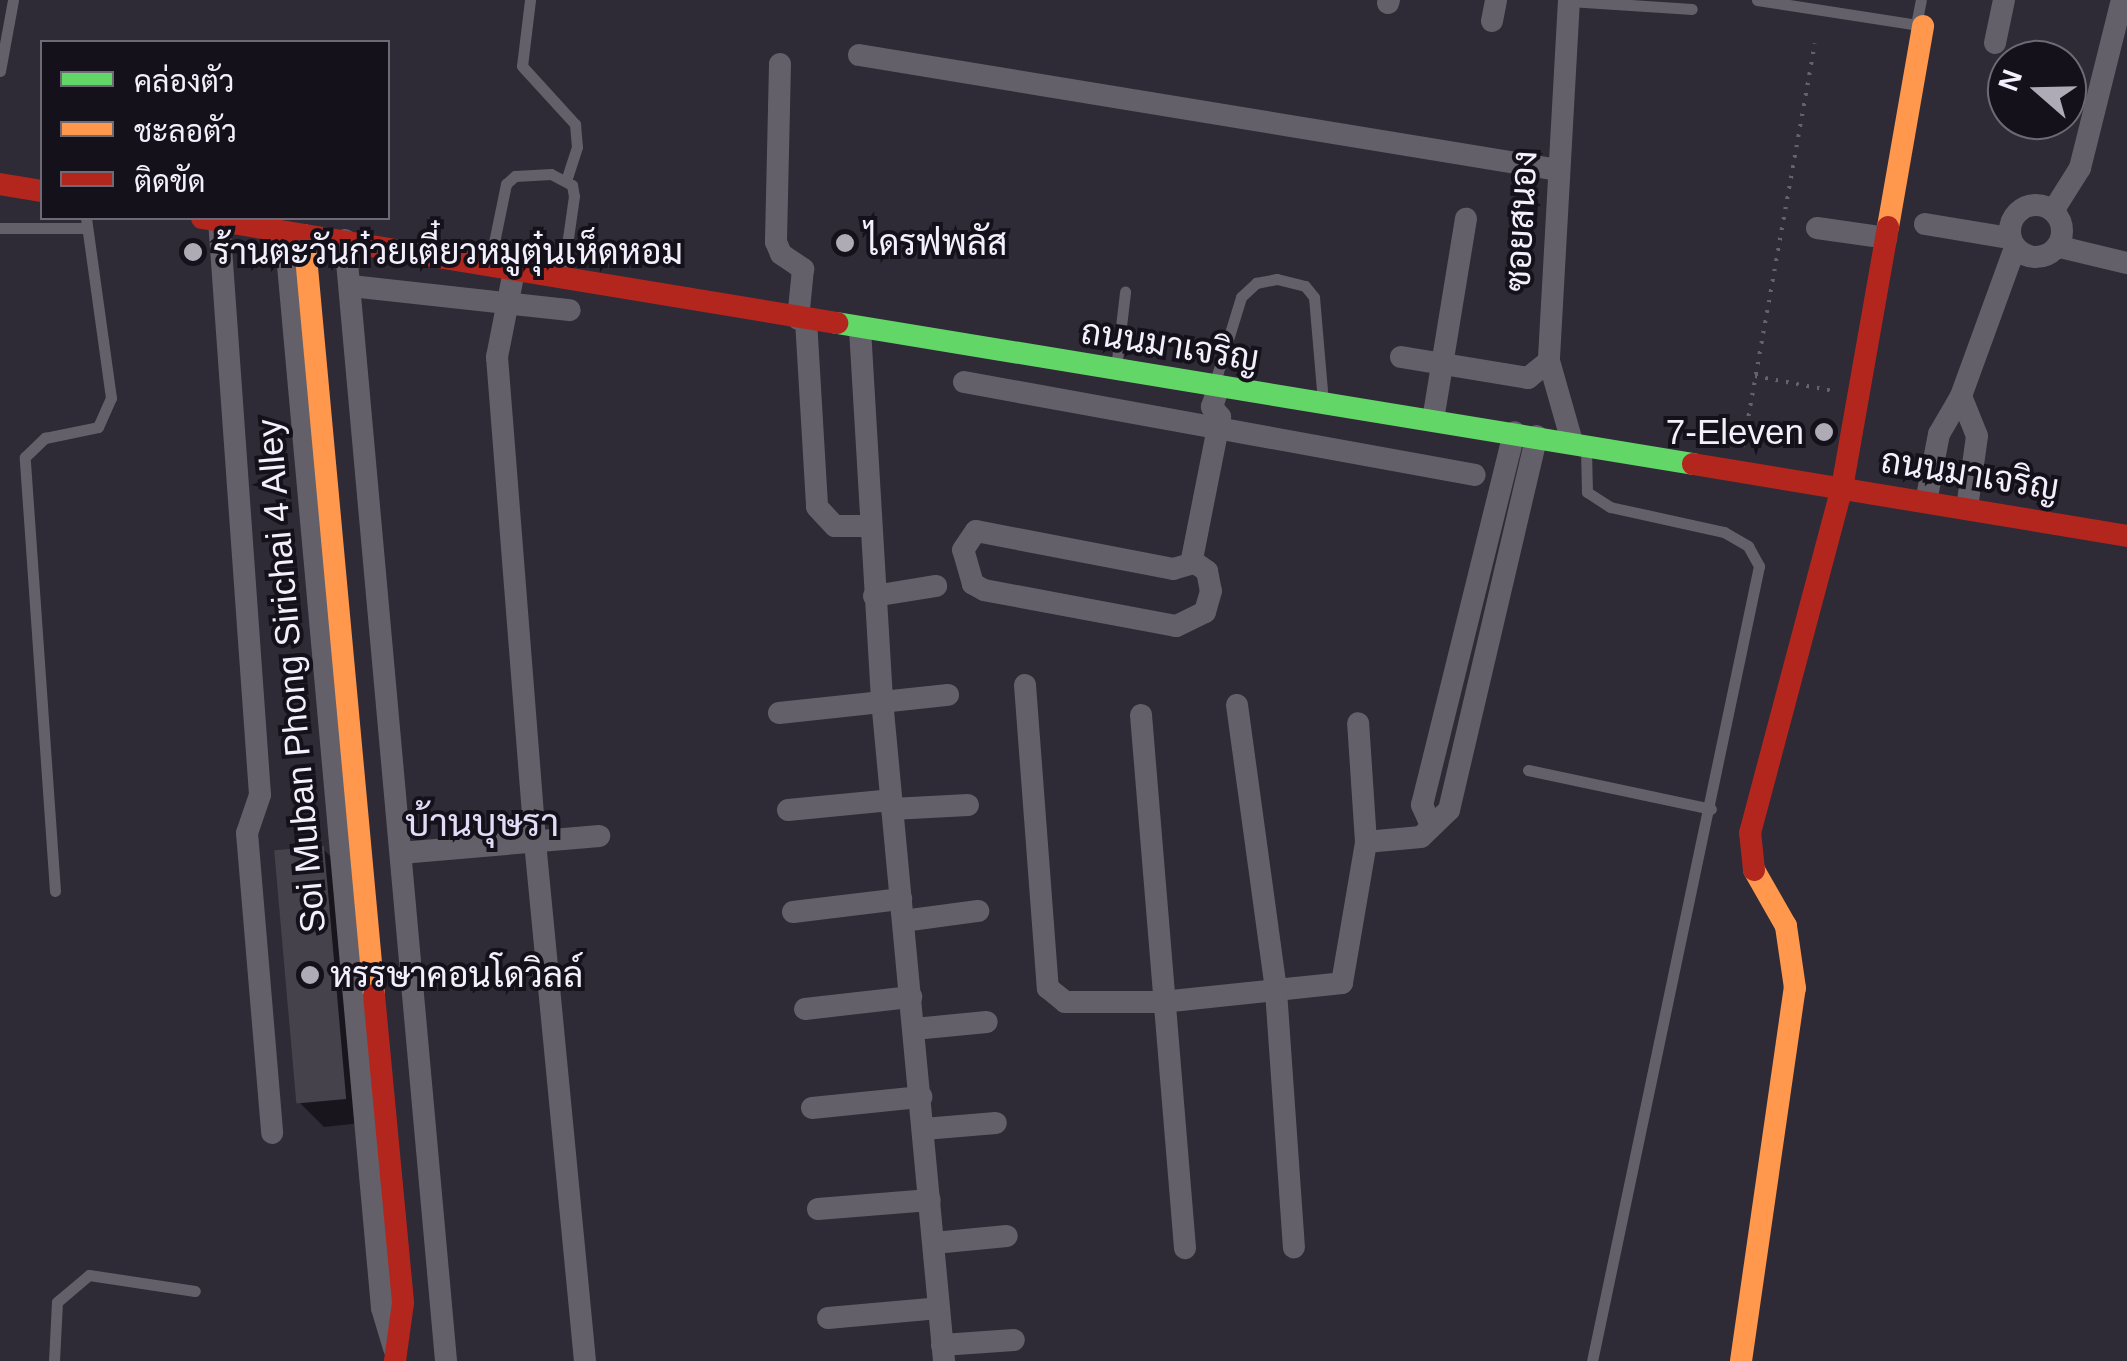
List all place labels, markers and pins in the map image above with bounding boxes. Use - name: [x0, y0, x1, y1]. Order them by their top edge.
- place label: ไดรฟพลัส: [865, 222, 1007, 264]
- place label: ร้านตะวันก๋วยเตี๋ยวหมูตุ๋นเห็ดหอม: [213, 231, 683, 273]
- marker: ไดรฟพลัส: [834, 232, 856, 254]
- marker: ร้านตะวันก๋วยเตี๋ยวหมูตุ๋นเห็ดหอม: [182, 241, 204, 263]
- place label: 7-Eleven: [1666, 411, 1804, 453]
- marker: 7-Eleven: [1813, 421, 1835, 443]
- place label: หรรษาคอนโดวิลล์: [330, 954, 583, 996]
- marker: หรรษาคอนโดวิลล์: [299, 964, 321, 986]

